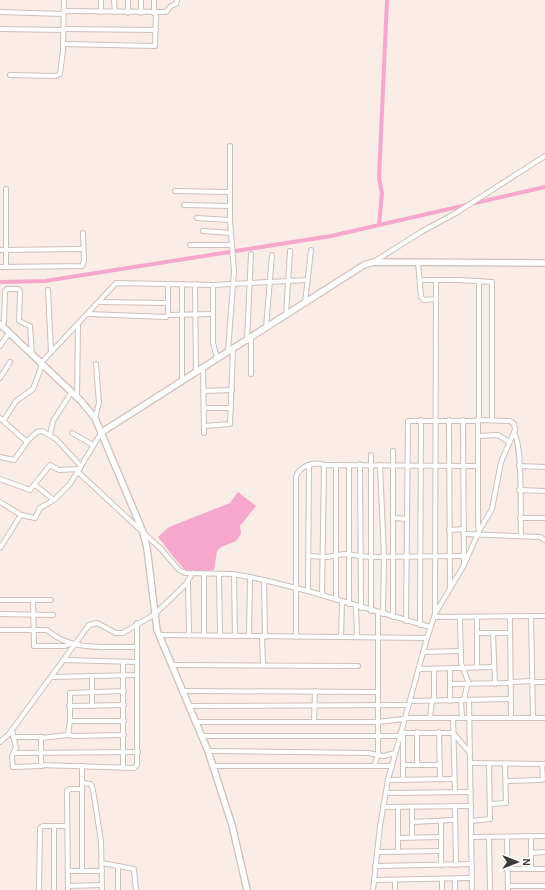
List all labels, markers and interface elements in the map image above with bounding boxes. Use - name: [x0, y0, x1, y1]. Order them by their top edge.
- north arrow: [497, 842, 537, 882]
- text: N: [521, 858, 532, 866]

